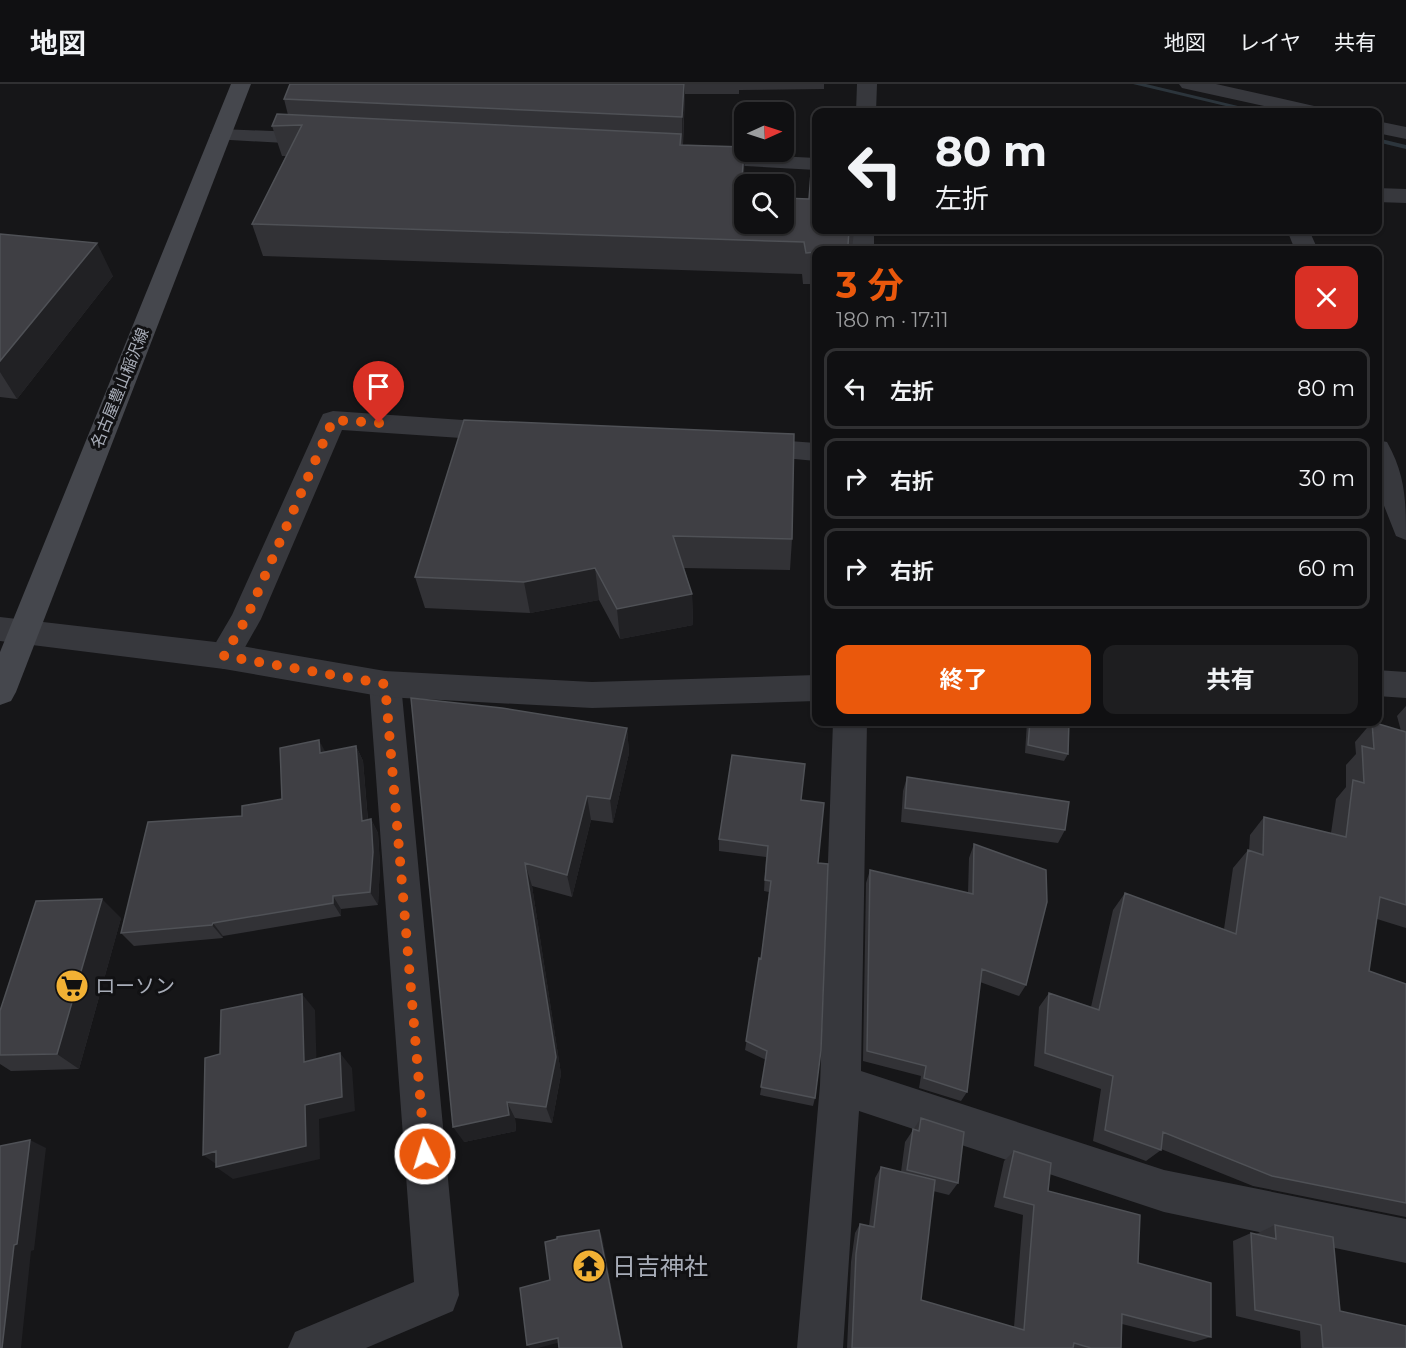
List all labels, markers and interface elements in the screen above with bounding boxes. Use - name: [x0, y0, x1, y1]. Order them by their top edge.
- text: 地図: [30, 26, 86, 60]
- text: 地図: [1164, 30, 1206, 55]
- text: レイヤ: [1239, 30, 1301, 55]
- text: 共有: [1334, 30, 1376, 55]
- north arrow: [734, 102, 794, 162]
- map controls: [734, 102, 794, 234]
- text: 80 m: [935, 125, 1047, 177]
- icon: left: [836, 132, 914, 210]
- button: search: [734, 174, 794, 234]
- text: 左折: [935, 182, 989, 215]
- text: 3 分: [836, 263, 904, 307]
- button: close: [1295, 266, 1358, 329]
- text: 180 m · 17:11: [836, 308, 948, 332]
- street label: 名古屋豊山稲沢線: [87, 325, 153, 451]
- pin: [353, 361, 404, 423]
- icon: arrive: [362, 370, 395, 403]
- icon: left: [839, 372, 872, 405]
- text: 80 m: [1297, 375, 1355, 402]
- text: 左折: [890, 378, 934, 405]
- icon: right: [839, 462, 872, 495]
- text: 30 m: [1299, 465, 1355, 492]
- text: 右折: [890, 468, 934, 495]
- icon: right: [839, 552, 872, 585]
- text: 60 m: [1298, 555, 1355, 582]
- text: 右折: [890, 558, 934, 585]
- button: 終了: [836, 645, 1091, 714]
- button: 共有: [1103, 645, 1358, 714]
- supermarket icon: ローソン: [54, 968, 90, 1004]
- place label: ローソン: [95, 974, 175, 998]
- position arrow: [393, 1122, 457, 1186]
- temple icon: 日吉神社: [571, 1248, 607, 1284]
- place label: 日吉神社: [612, 1252, 708, 1281]

